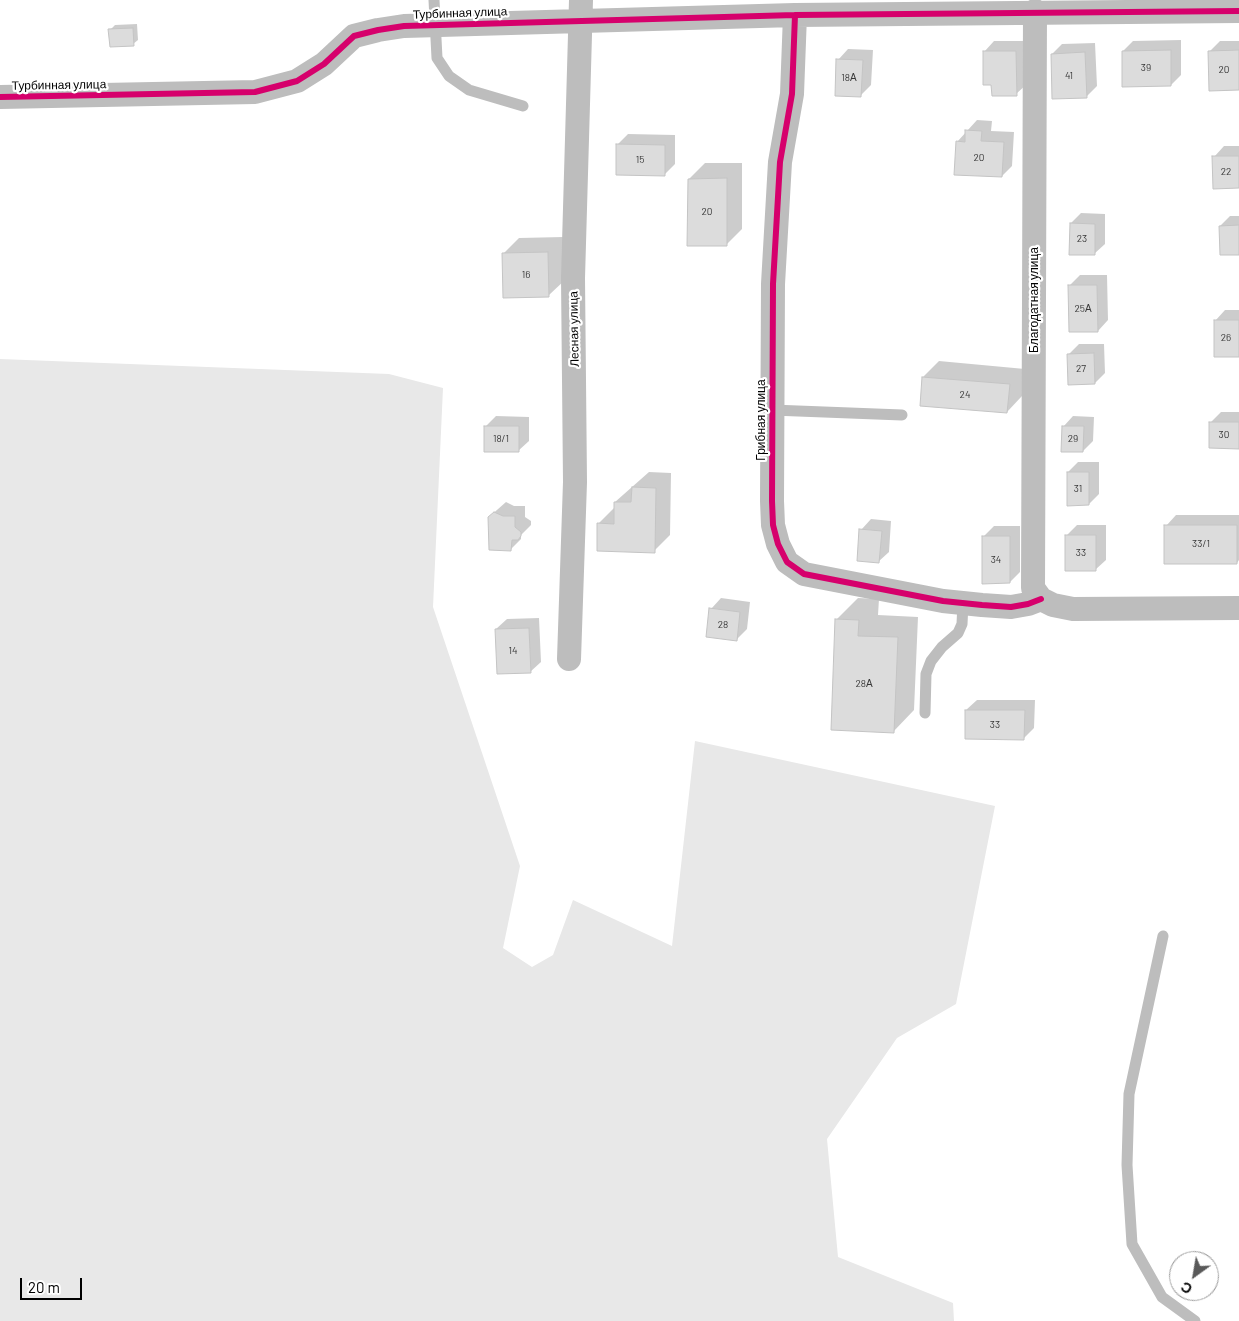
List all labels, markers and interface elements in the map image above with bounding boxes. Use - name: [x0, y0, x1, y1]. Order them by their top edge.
- street label: Турбинная улица: [412, 4, 508, 22]
- house number: 39: [1141, 62, 1151, 74]
- house number: 20: [1218, 64, 1230, 76]
- house number: 41: [1065, 70, 1073, 82]
- house number: 18А: [841, 72, 857, 84]
- street label: Турбинная улица: [12, 77, 106, 93]
- house number: 20: [973, 152, 985, 164]
- house number: 15: [636, 154, 644, 166]
- house number: 22: [1221, 166, 1231, 178]
- house number: 20: [701, 206, 713, 218]
- house number: 23: [1077, 233, 1087, 245]
- street label: Благодатная улица: [1027, 247, 1041, 353]
- house number: 16: [522, 269, 530, 281]
- street label: Лесная улица: [566, 291, 582, 367]
- house number: 25А: [1074, 303, 1092, 315]
- house number: 26: [1221, 332, 1231, 344]
- house number: 27: [1076, 363, 1086, 375]
- street label: Грибная улица: [754, 379, 768, 461]
- house number: 24: [960, 389, 970, 401]
- house number: 30: [1219, 429, 1229, 441]
- house number: 18/1: [493, 433, 509, 445]
- house number: 29: [1068, 433, 1078, 445]
- house number: 31: [1074, 483, 1082, 495]
- house number: 33/1: [1192, 538, 1210, 550]
- house number: 33: [1076, 547, 1086, 559]
- house number: 34: [991, 554, 1001, 566]
- house number: 28: [718, 619, 728, 631]
- house number: 14: [508, 645, 518, 657]
- house number: 28А: [855, 678, 873, 690]
- house number: 33: [990, 719, 1000, 731]
- north arrow: [1169, 1251, 1219, 1301]
- scale bar: [22, 1268, 85, 1300]
- text: 20 m: [28, 1278, 60, 1296]
- text: С: [1178, 1278, 1195, 1298]

